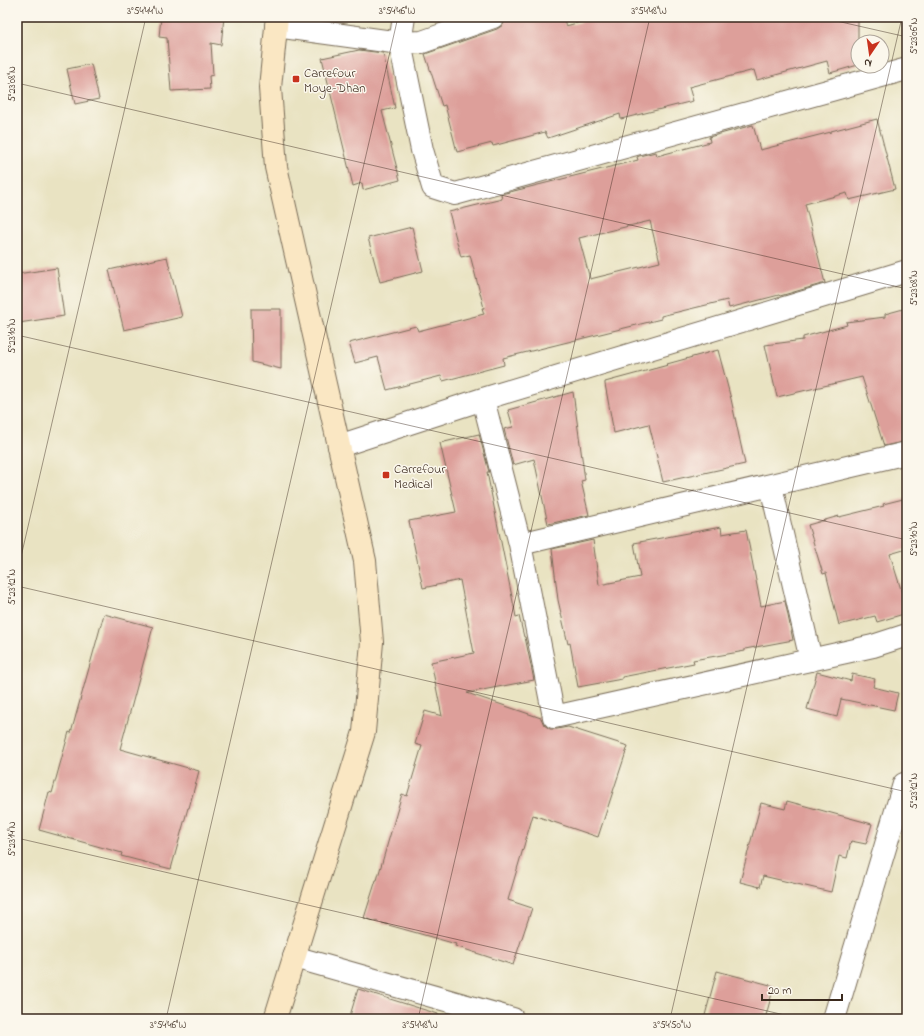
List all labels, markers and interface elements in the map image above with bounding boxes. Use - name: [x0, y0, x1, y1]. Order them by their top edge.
- text: 3°54'44"W: [127, 4, 163, 19]
- text: 3°54'46"W: [379, 4, 415, 19]
- text: 3°54'48"W: [631, 4, 667, 19]
- text: 5°23'06"N: [907, 18, 922, 54]
- north arrow: [850, 34, 890, 74]
- text: N: [863, 54, 873, 71]
- place label: Carrefour Moye-Dhan: [304, 64, 366, 99]
- text: 5°23'08"N: [5, 66, 20, 102]
- marker: Carrefour Moye-Dhan: [291, 74, 301, 84]
- text: 5°23'08"N: [907, 270, 922, 306]
- text: 5°23'10"N: [5, 318, 20, 354]
- place label: Carrefour Medical: [394, 460, 446, 494]
- marker: Carrefour Medical: [381, 470, 391, 480]
- text: 5°23'10"N: [907, 521, 922, 557]
- text: 5°23'12"N: [5, 569, 20, 605]
- text: 5°23'12"N: [907, 773, 922, 809]
- text: 5°23'14"N: [5, 821, 20, 856]
- scale bar: [762, 976, 842, 1002]
- text: 20 m: [768, 982, 791, 1000]
- text: 3°54'46"W: [150, 1018, 186, 1033]
- text: 3°54'48"W: [402, 1018, 438, 1033]
- text: 3°54'50"W: [653, 1018, 691, 1033]

